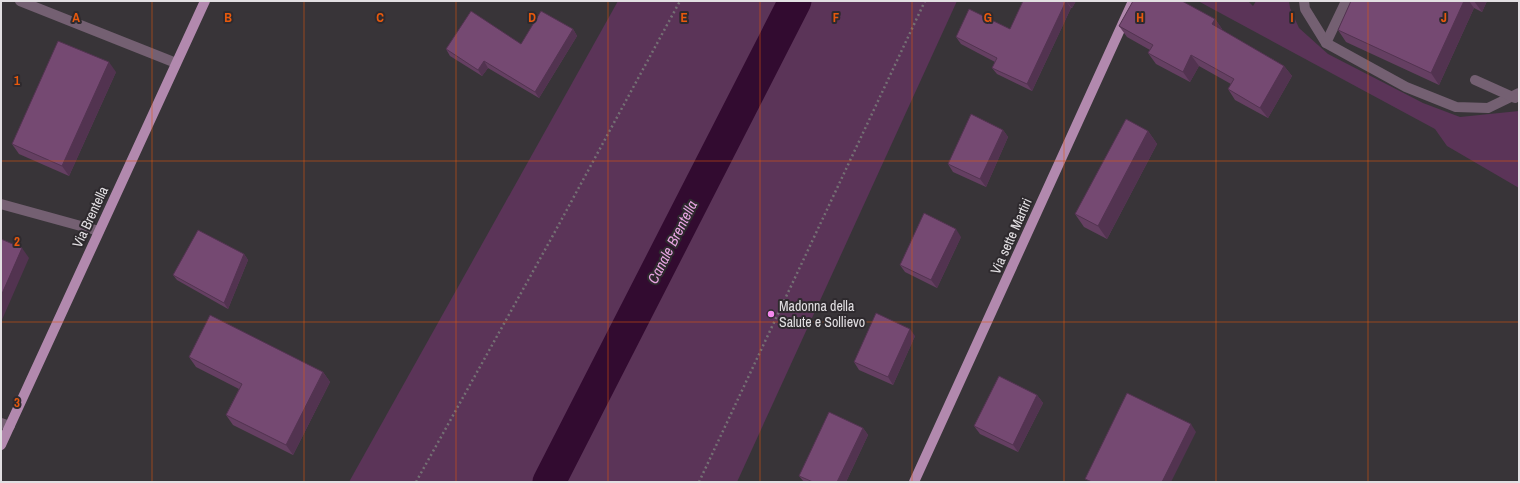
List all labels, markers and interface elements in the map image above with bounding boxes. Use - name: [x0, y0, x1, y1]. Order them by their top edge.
- text: A: [72, 9, 80, 26]
- text: B: [224, 9, 232, 26]
- text: C: [376, 9, 384, 26]
- text: D: [528, 9, 536, 26]
- text: E: [680, 9, 688, 26]
- text: F: [833, 9, 840, 26]
- text: G: [984, 9, 992, 26]
- text: H: [1136, 9, 1144, 26]
- text: I: [1291, 9, 1294, 26]
- text: J: [1441, 9, 1447, 26]
- text: 1: [14, 72, 20, 89]
- street label: Via Brentella: [68, 183, 112, 251]
- street label: Via sette Martiri: [986, 195, 1036, 277]
- water label: Canale Brentella: [642, 197, 702, 287]
- text: 2: [14, 233, 20, 250]
- place label: Madonna della Salute e Sollievo: [779, 297, 865, 331]
- marker: Madonna della Salute e Sollievo: [766, 309, 776, 319]
- text: 3: [14, 394, 20, 411]

